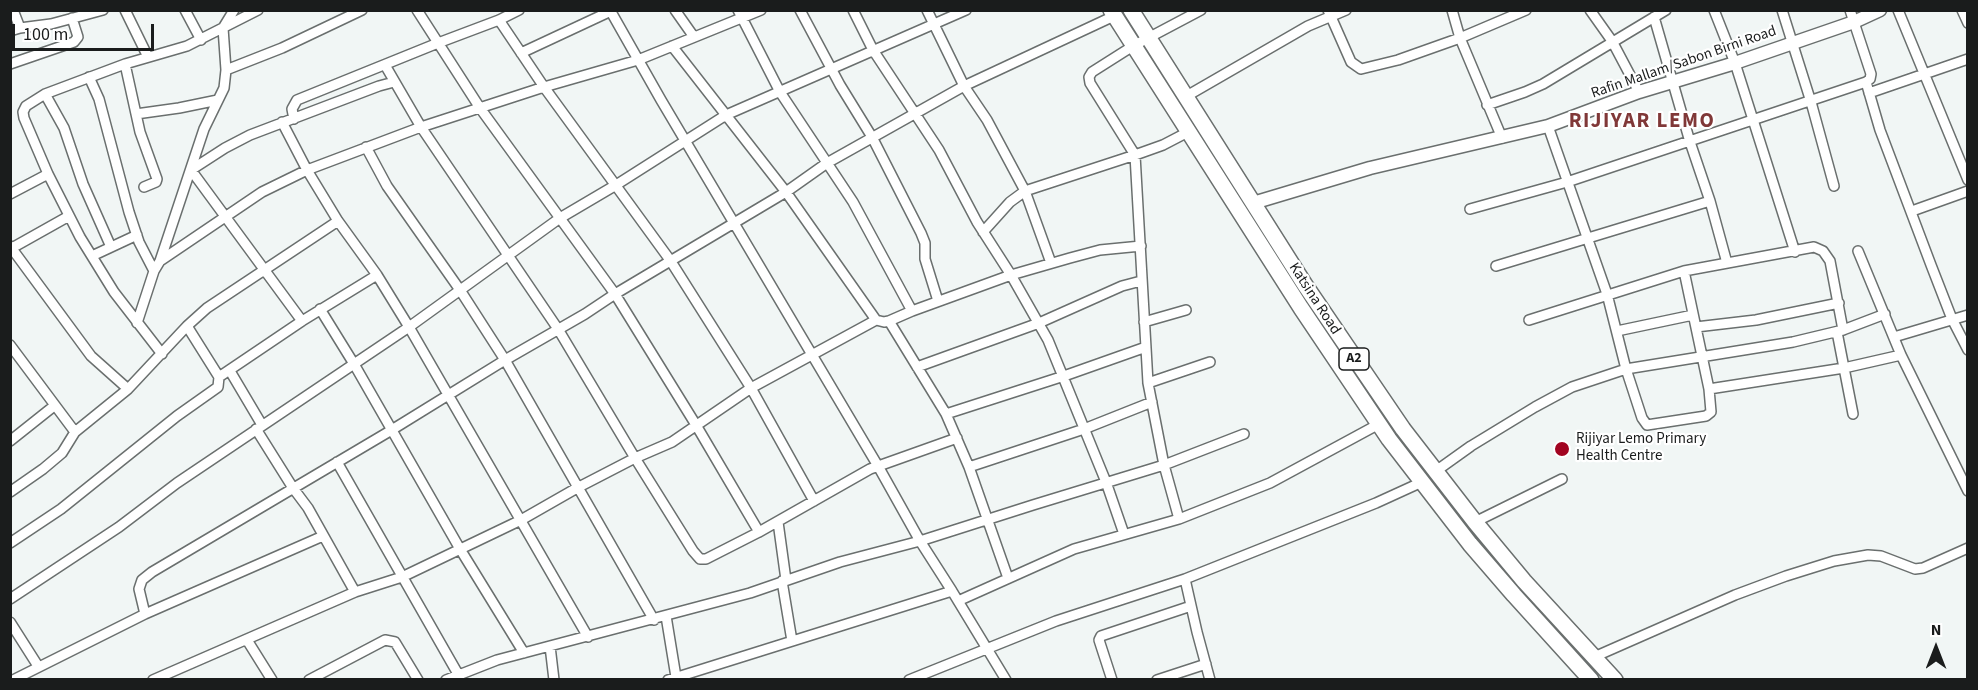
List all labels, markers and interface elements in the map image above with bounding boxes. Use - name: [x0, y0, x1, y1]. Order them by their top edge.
- scale bar: [15, 12, 158, 50]
- text: 100 m: [23, 22, 68, 47]
- street label: Rafin Mallam/Sabon Birni Road: [1589, 23, 1779, 103]
- district label: RIJIYAR LEMO: [1569, 109, 1715, 135]
- street label: Katsina Road: [1284, 260, 1344, 338]
- road number: A2: [1339, 348, 1369, 370]
- place label: Rijiyar Lemo Primary Health Centre: [1576, 431, 1706, 466]
- marker: Rijiyar Lemo Primary Health Centre: [1553, 440, 1571, 458]
- north arrow: [1906, 618, 1966, 678]
- text: N: [1931, 619, 1941, 641]

